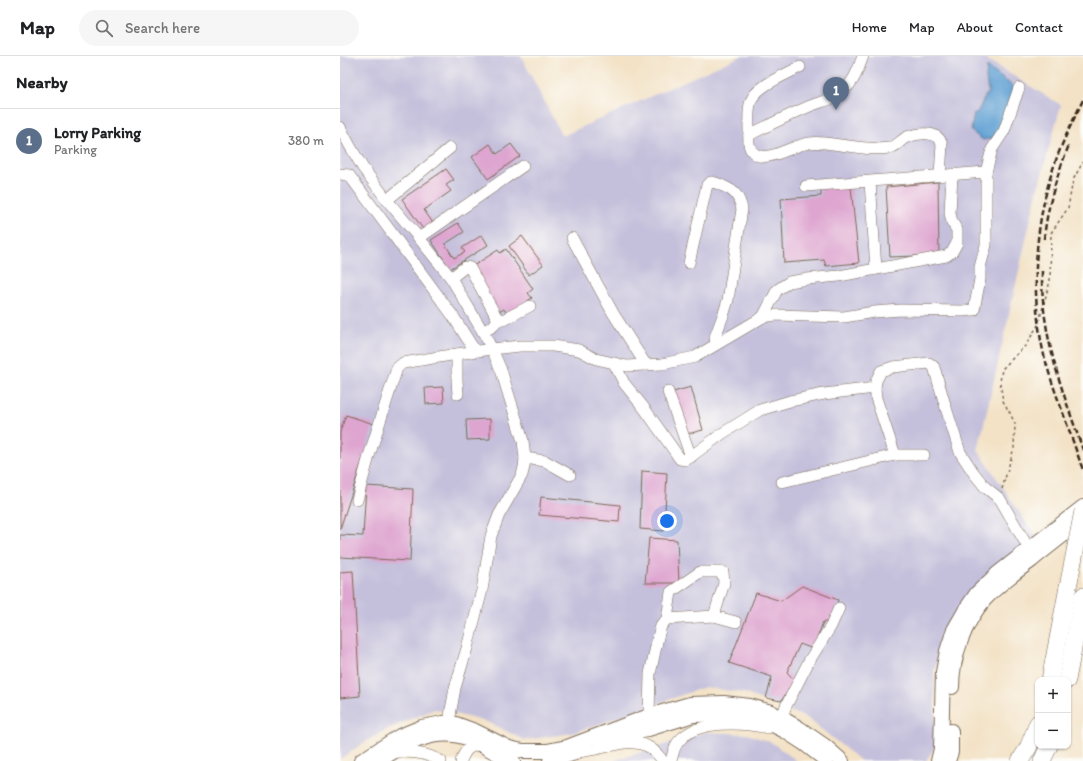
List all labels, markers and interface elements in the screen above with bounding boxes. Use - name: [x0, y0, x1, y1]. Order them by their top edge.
- search box: [79, 10, 359, 46]
- text: Map: [20, 16, 55, 39]
- icon: search: [93, 17, 115, 39]
- text: Search here: [125, 19, 200, 37]
- text: Home: [852, 19, 887, 36]
- text: Map: [909, 19, 935, 36]
- text: About: [957, 19, 993, 36]
- text: Contact: [1015, 19, 1063, 36]
- text: Nearby: [16, 72, 68, 92]
- pin: 1: [823, 77, 849, 110]
- text: Lorry Parking: [54, 124, 141, 142]
- text: 1: [26, 133, 32, 148]
- text: 380 m: [288, 133, 324, 148]
- text: Parking: [54, 142, 97, 157]
- your location: [657, 511, 677, 531]
- map controls: [1035, 677, 1071, 749]
- button: +: [1035, 677, 1071, 713]
- button: −: [1035, 713, 1071, 749]

